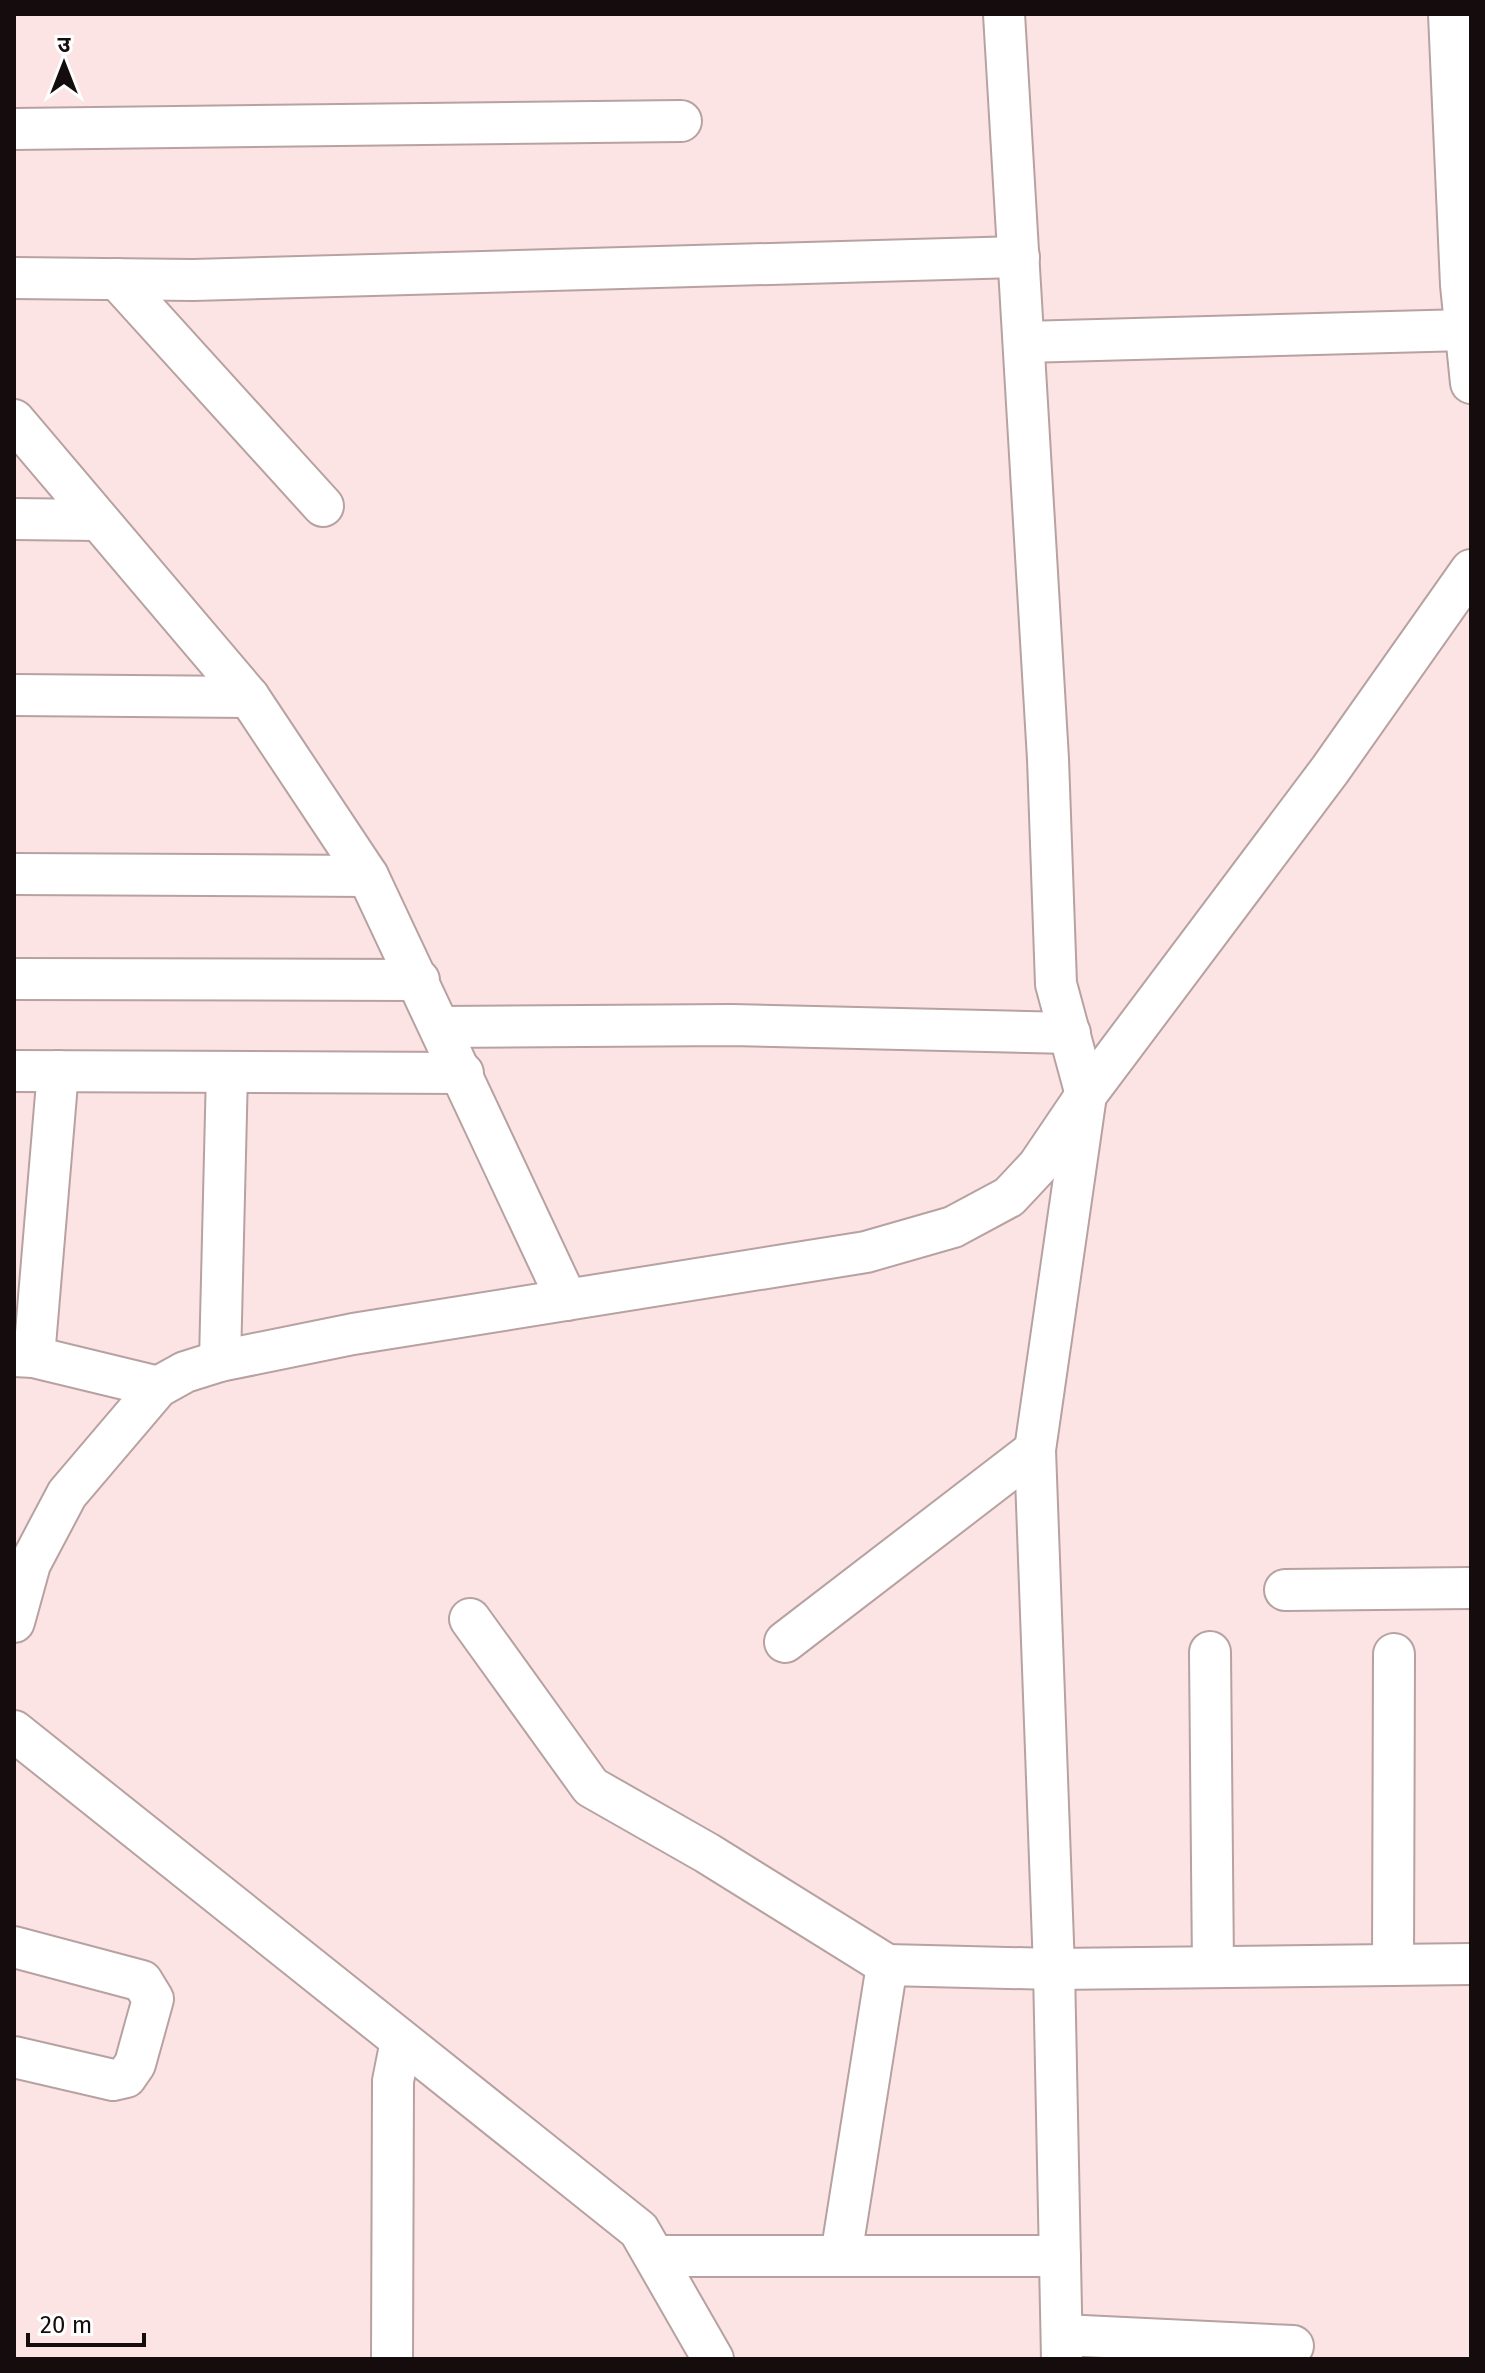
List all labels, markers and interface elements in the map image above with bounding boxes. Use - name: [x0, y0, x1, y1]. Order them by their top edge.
- north arrow: [24, 24, 104, 104]
- text: उ: [58, 31, 72, 58]
- scale bar: [28, 2297, 144, 2347]
- text: 20 m: [40, 2311, 92, 2339]

